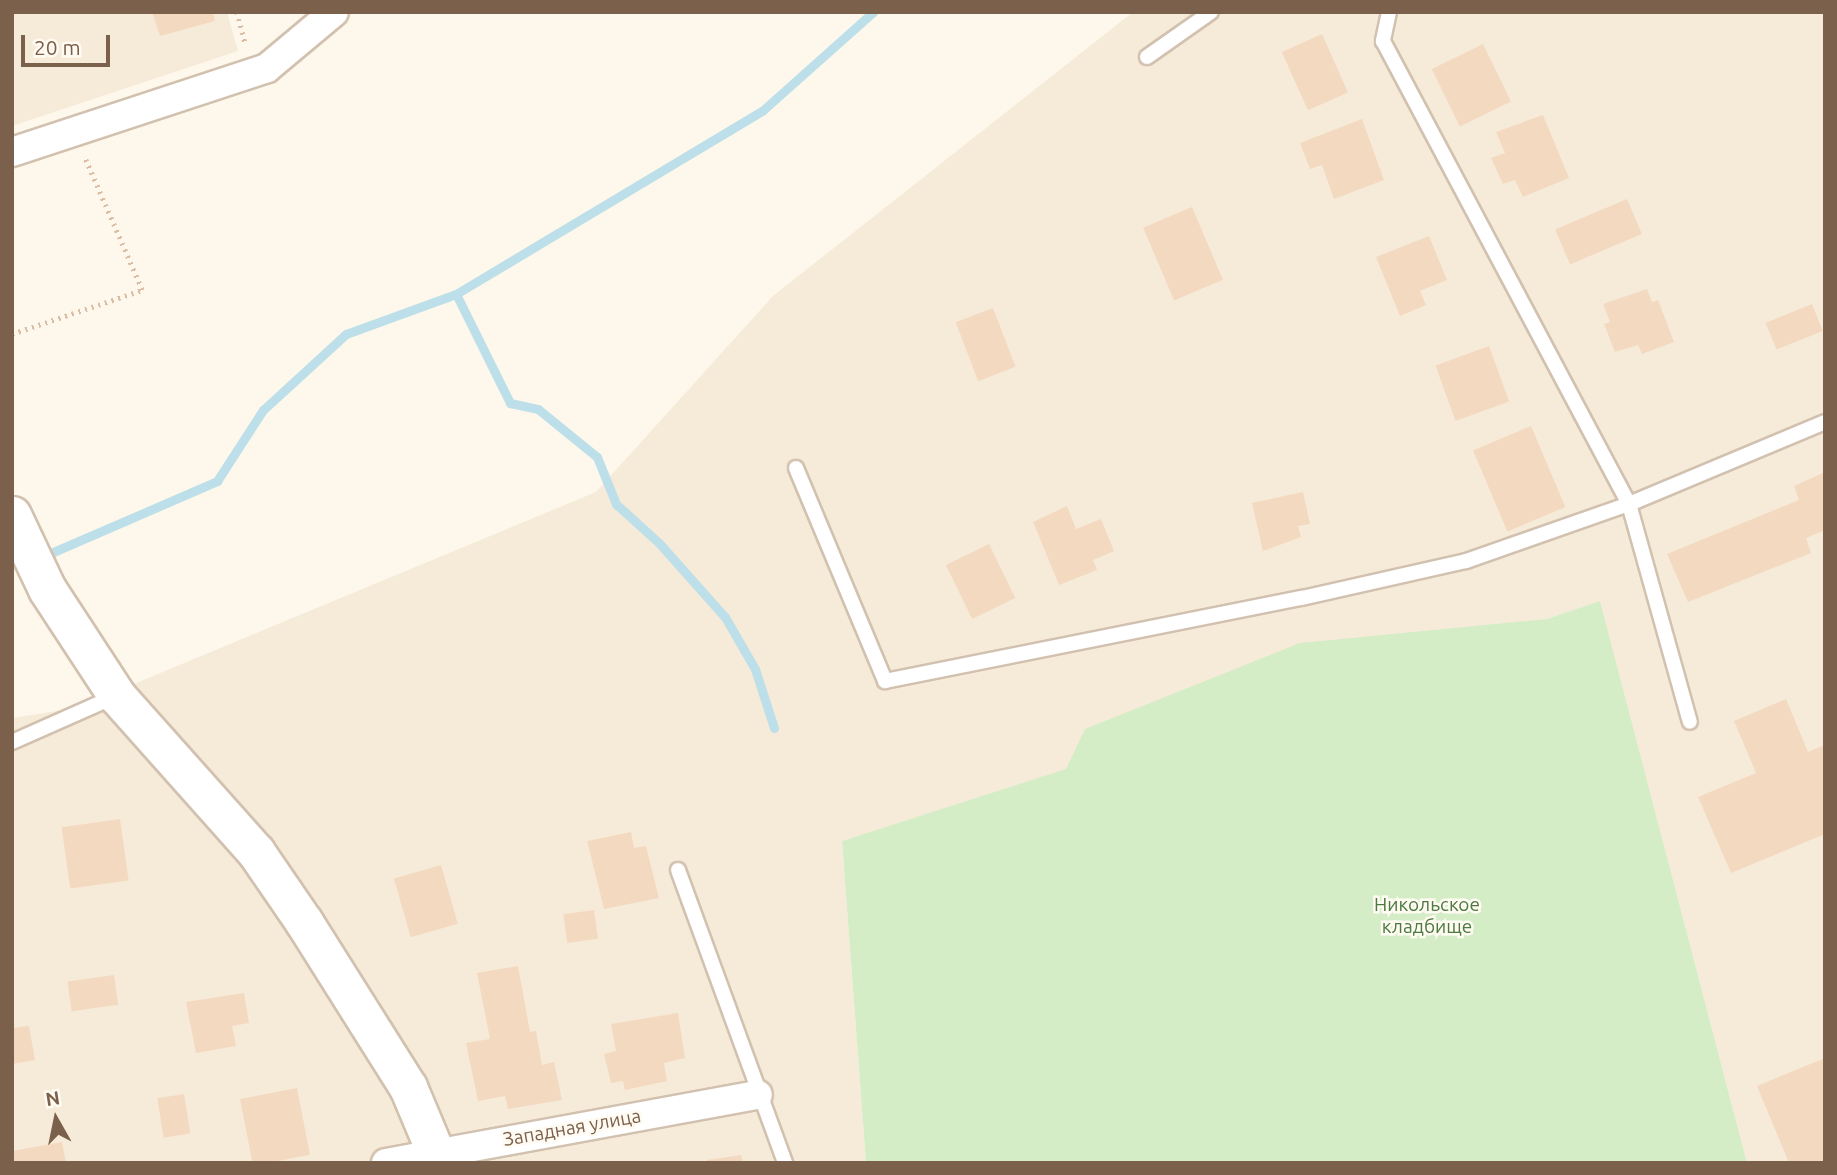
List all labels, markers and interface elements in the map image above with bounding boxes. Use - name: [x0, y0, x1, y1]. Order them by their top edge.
- scale bar: [24, 21, 114, 65]
- text: 20 m: [34, 35, 81, 59]
- park label: Никольское кладбище: [1374, 894, 1480, 938]
- north arrow: [21, 1084, 91, 1154]
- text: N: [44, 1086, 61, 1110]
- street label: Западная улица: [501, 1105, 643, 1151]

